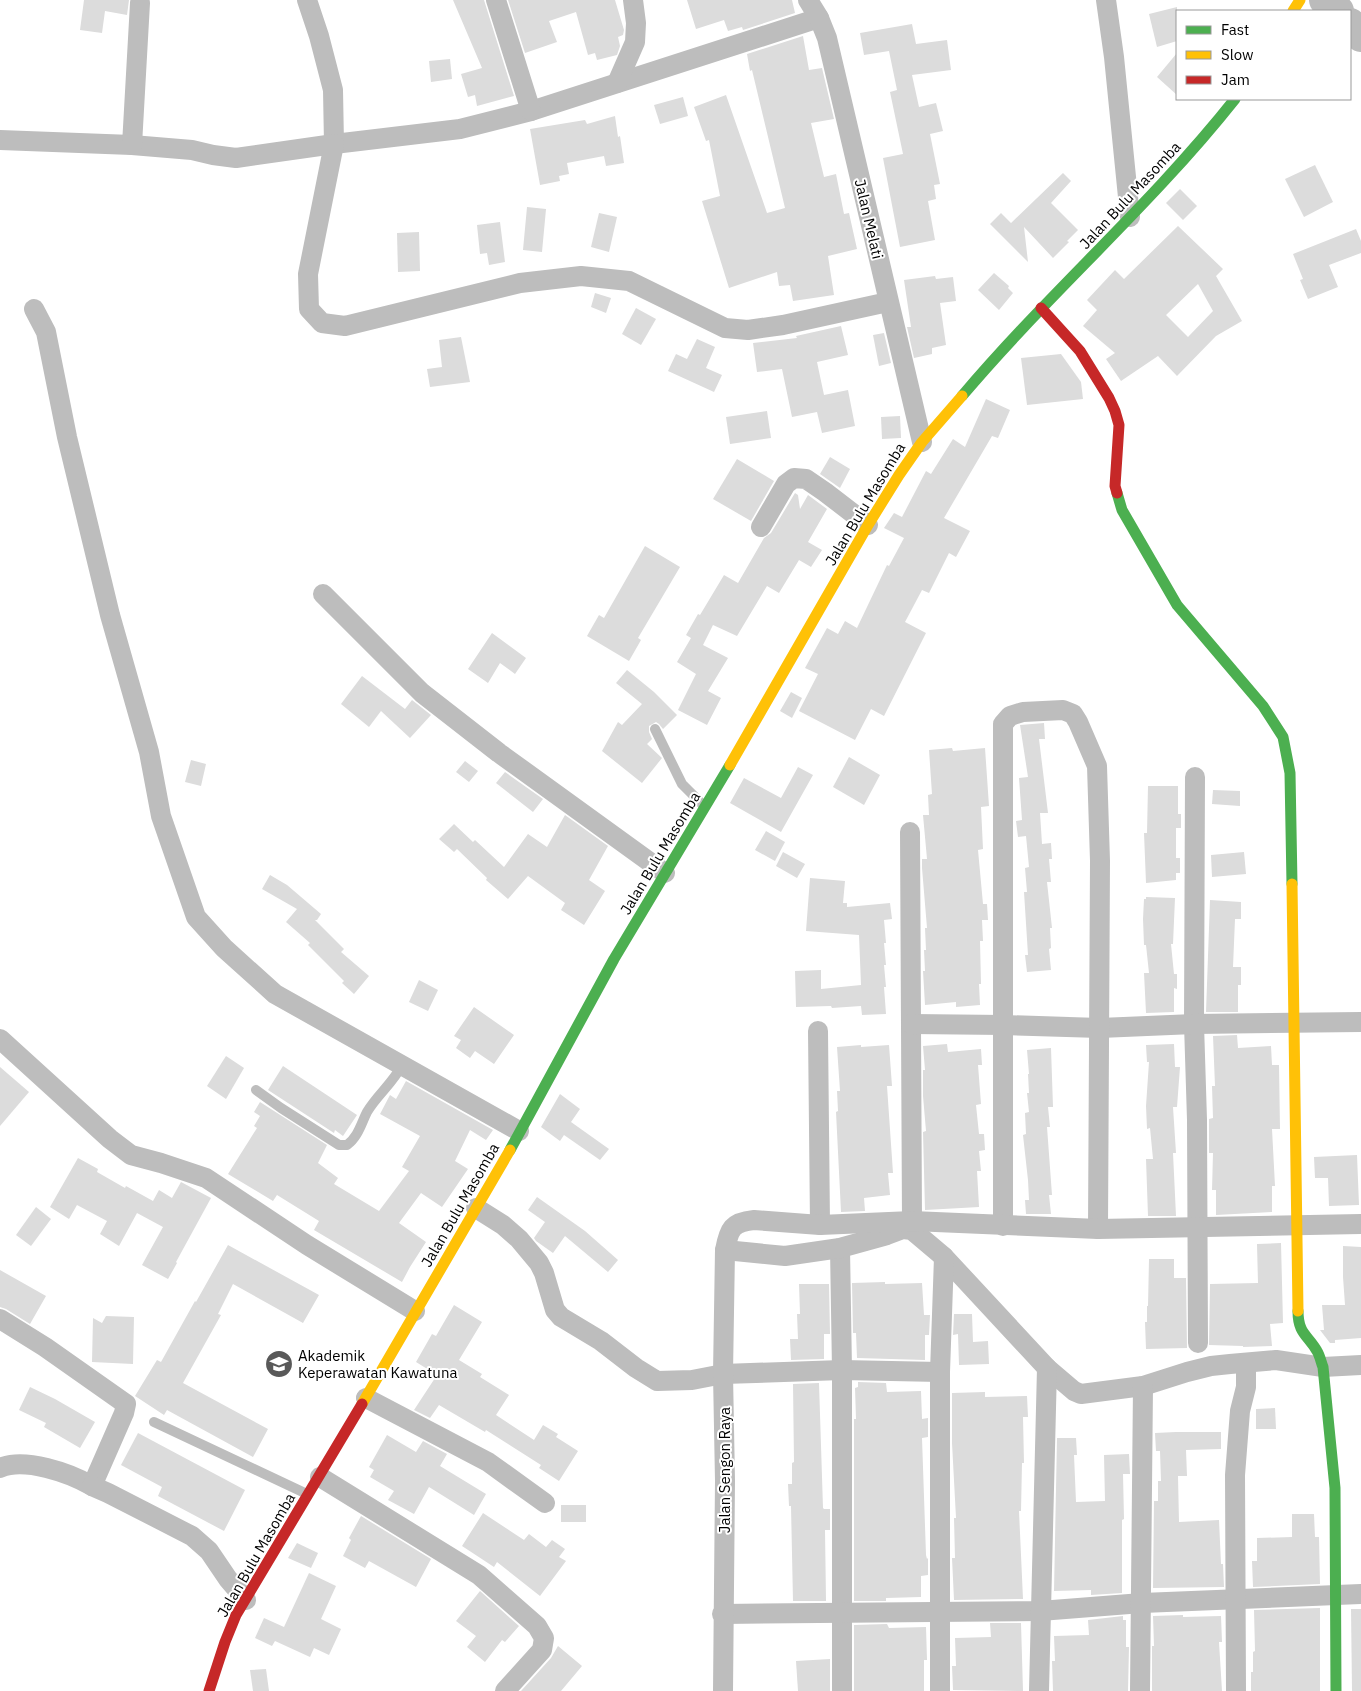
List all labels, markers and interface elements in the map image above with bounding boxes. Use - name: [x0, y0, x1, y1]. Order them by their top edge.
- legend: [1176, 10, 1351, 100]
- text: Fast: [1221, 20, 1249, 39]
- text: Slow: [1221, 45, 1254, 64]
- text: Jam: [1221, 70, 1250, 89]
- street label: Jalan Bulu Masomba: [1075, 137, 1185, 253]
- street label: Jalan Melati: [851, 177, 887, 261]
- street label: Jalan Bulu Masomba: [821, 439, 909, 569]
- street label: Jalan Bulu Masomba: [616, 788, 704, 918]
- street label: Jalan Bulu Masomba: [417, 1140, 503, 1270]
- place label: Akademik Keperawatan Kawatuna: [298, 1346, 457, 1382]
- school or university icon: Akademik Keperawatan Kawatuna: [264, 1349, 294, 1379]
- street label: Jalan Sengon Raya: [715, 1407, 734, 1533]
- street label: Jalan Bulu Masomba: [213, 1490, 299, 1620]

